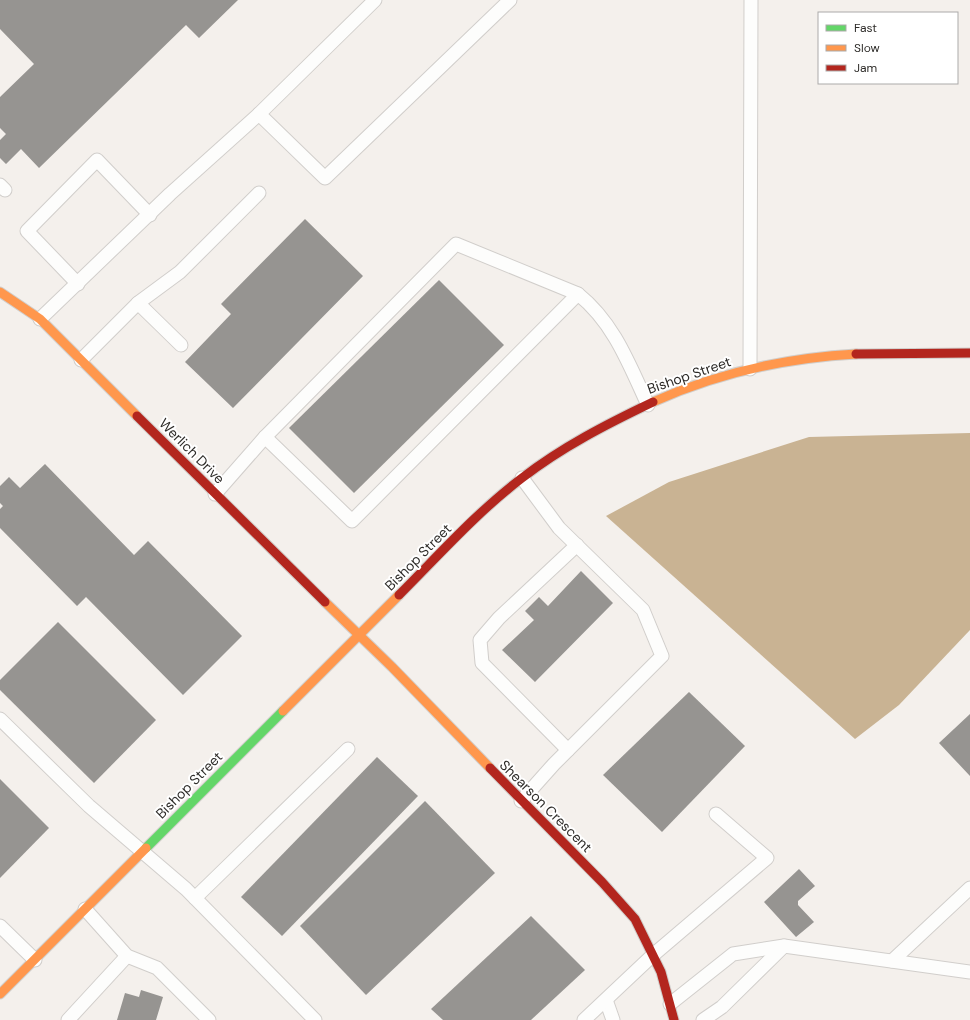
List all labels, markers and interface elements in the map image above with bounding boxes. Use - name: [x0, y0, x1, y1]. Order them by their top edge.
- legend: [818, 12, 958, 84]
- text: Fast: [854, 20, 877, 36]
- text: Slow: [854, 40, 880, 56]
- text: Jam: [854, 60, 877, 76]
- street label: Bishop Street: [645, 352, 733, 398]
- street label: Werlich Drive: [155, 414, 229, 488]
- street label: Bishop Street: [381, 520, 455, 594]
- street label: Bishop Street: [152, 748, 226, 822]
- street label: Shearson Crescent: [496, 756, 596, 856]

